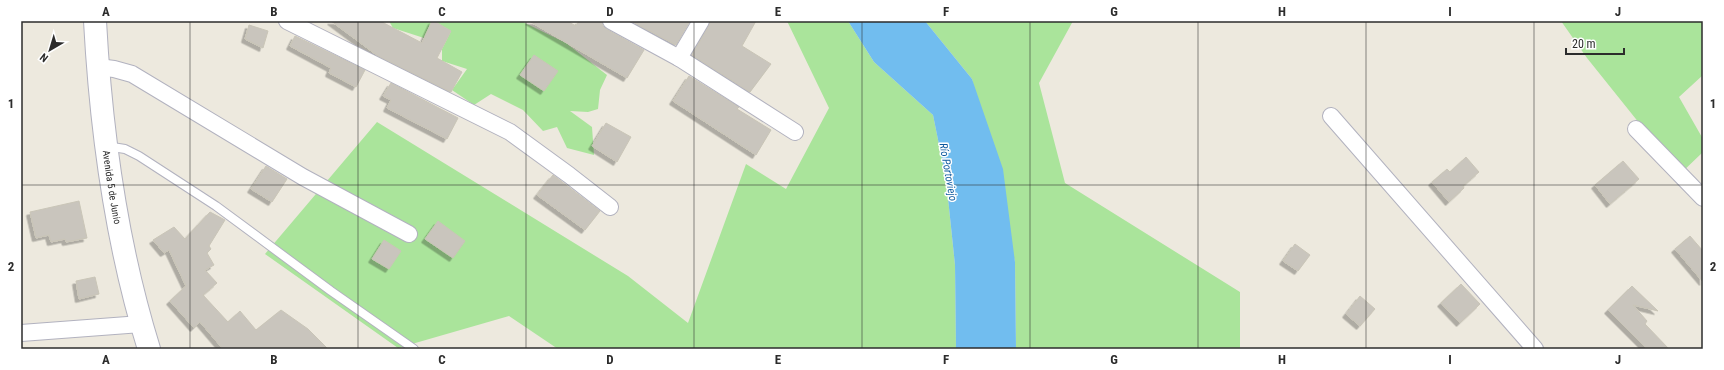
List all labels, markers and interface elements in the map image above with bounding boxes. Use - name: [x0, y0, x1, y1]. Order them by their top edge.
- text: A: [102, 4, 110, 19]
- text: B: [270, 4, 278, 19]
- text: C: [438, 4, 446, 19]
- text: D: [606, 4, 614, 19]
- text: E: [775, 4, 782, 19]
- text: F: [943, 4, 949, 19]
- text: G: [1110, 4, 1118, 19]
- text: H: [1278, 4, 1286, 19]
- text: I: [1448, 4, 1452, 19]
- text: J: [1615, 4, 1621, 19]
- north arrow: [30, 30, 70, 70]
- scale bar: [1566, 30, 1624, 56]
- text: 20 m: [1572, 37, 1596, 51]
- text: N: [37, 50, 51, 65]
- text: 1: [8, 96, 14, 111]
- text: 1: [1710, 96, 1716, 111]
- water label: Río Portoviejo: [936, 142, 960, 202]
- street label: Avenida 5 de Junio: [101, 149, 124, 225]
- text: 2: [8, 259, 15, 274]
- text: 2: [1710, 259, 1717, 274]
- text: A: [102, 352, 110, 367]
- text: B: [270, 352, 278, 367]
- text: C: [438, 352, 446, 367]
- text: D: [606, 352, 614, 367]
- text: E: [775, 352, 782, 367]
- text: F: [943, 352, 949, 367]
- text: G: [1110, 352, 1118, 367]
- text: H: [1278, 352, 1286, 367]
- text: I: [1448, 352, 1452, 367]
- text: J: [1615, 352, 1621, 367]

